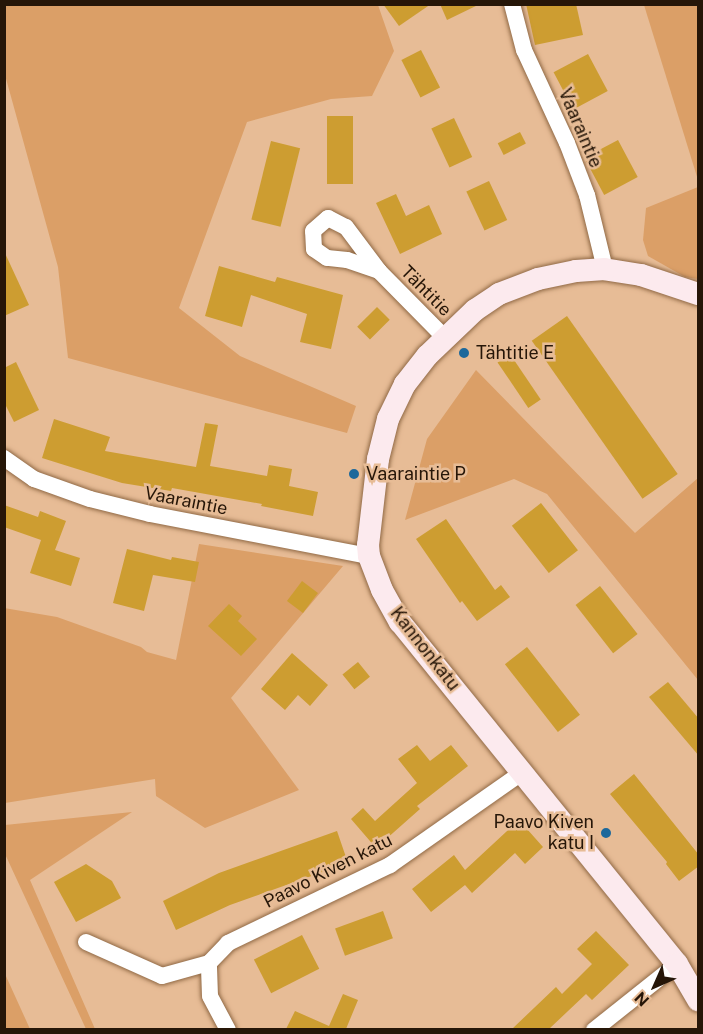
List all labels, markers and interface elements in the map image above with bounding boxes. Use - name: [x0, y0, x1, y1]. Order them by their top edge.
- street label: Vaaraintie: [554, 85, 606, 171]
- street label: Tähtitie: [396, 261, 456, 321]
- place label: Tähtitie E: [476, 342, 554, 364]
- marker: Tähtitie E: [457, 346, 471, 360]
- place label: Vaaraintie P: [366, 463, 466, 485]
- marker: Vaaraintie P: [347, 467, 361, 481]
- street label: Vaaraintie: [143, 482, 229, 520]
- street label: Kannonkatu: [386, 603, 464, 695]
- place label: Paavo Kiven katu I: [493, 812, 594, 854]
- marker: Paavo Kiven katu I: [599, 826, 613, 840]
- street label: Paavo Kiven katu: [260, 829, 396, 913]
- north arrow: [625, 956, 685, 1016]
- text: N: [631, 988, 653, 1010]

